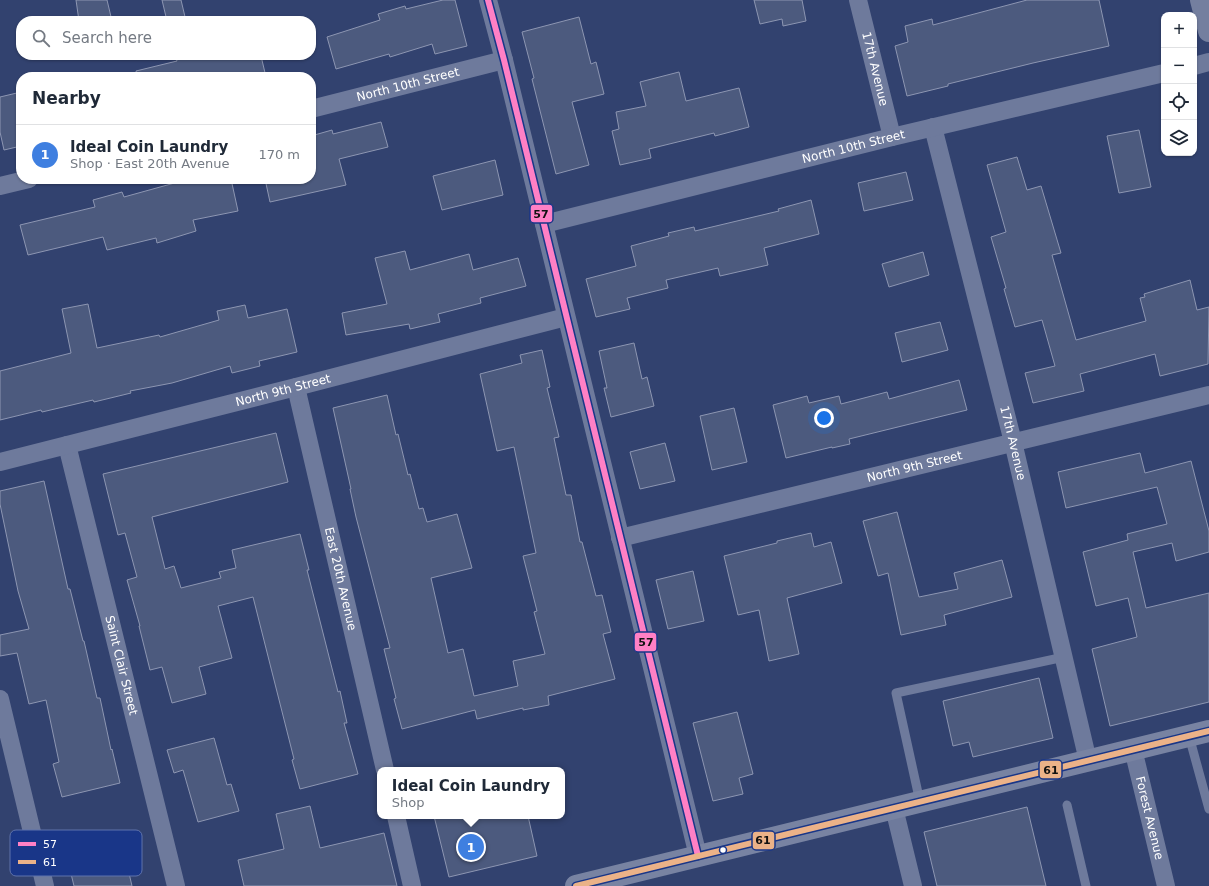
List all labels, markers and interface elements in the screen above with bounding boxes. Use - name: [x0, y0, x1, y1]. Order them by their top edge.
- map controls: [1161, 12, 1197, 156]
- button: +: [1161, 12, 1197, 48]
- search box: [16, 16, 316, 60]
- icon: search: [30, 27, 52, 49]
- text: Search here: [62, 29, 152, 47]
- street label: 17th Avenue: [859, 30, 891, 108]
- button: −: [1161, 48, 1197, 84]
- street label: North 10th Street: [355, 65, 461, 104]
- button: locate: [1161, 84, 1197, 120]
- text: Nearby: [32, 88, 101, 108]
- button: layers: [1161, 120, 1197, 156]
- street label: North 10th Street: [801, 127, 907, 166]
- text: Ideal Coin Laundry: [70, 138, 228, 156]
- text: 1: [40, 147, 50, 162]
- text: 170 m: [258, 147, 300, 162]
- text: Shop · East 20th Avenue: [70, 156, 230, 171]
- line badge: 57: [530, 204, 553, 223]
- text: 57: [533, 208, 549, 221]
- street label: North 9th Street: [234, 371, 332, 409]
- street label: 17th Avenue: [997, 404, 1029, 482]
- your location: [814, 408, 834, 428]
- street label: North 9th Street: [865, 448, 964, 485]
- street label: East 20th Avenue: [322, 526, 359, 632]
- street label: Saint Clair Street: [102, 614, 141, 717]
- line badge: 57: [634, 632, 657, 652]
- text: 57: [638, 636, 654, 649]
- line badge: 61: [1039, 760, 1062, 779]
- text: 61: [1043, 764, 1059, 777]
- popup: [377, 767, 565, 819]
- street label: Forest Avenue: [1133, 775, 1166, 861]
- text: Ideal Coin Laundry: [392, 777, 550, 795]
- text: Shop: [392, 795, 425, 810]
- legend: [10, 830, 142, 876]
- line badge: 61: [752, 831, 775, 850]
- pin: 1: [458, 832, 484, 862]
- text: 61: [755, 834, 771, 847]
- text: 57: [43, 838, 57, 851]
- unlabelled marker: [718, 845, 728, 855]
- text: 61: [43, 856, 57, 869]

